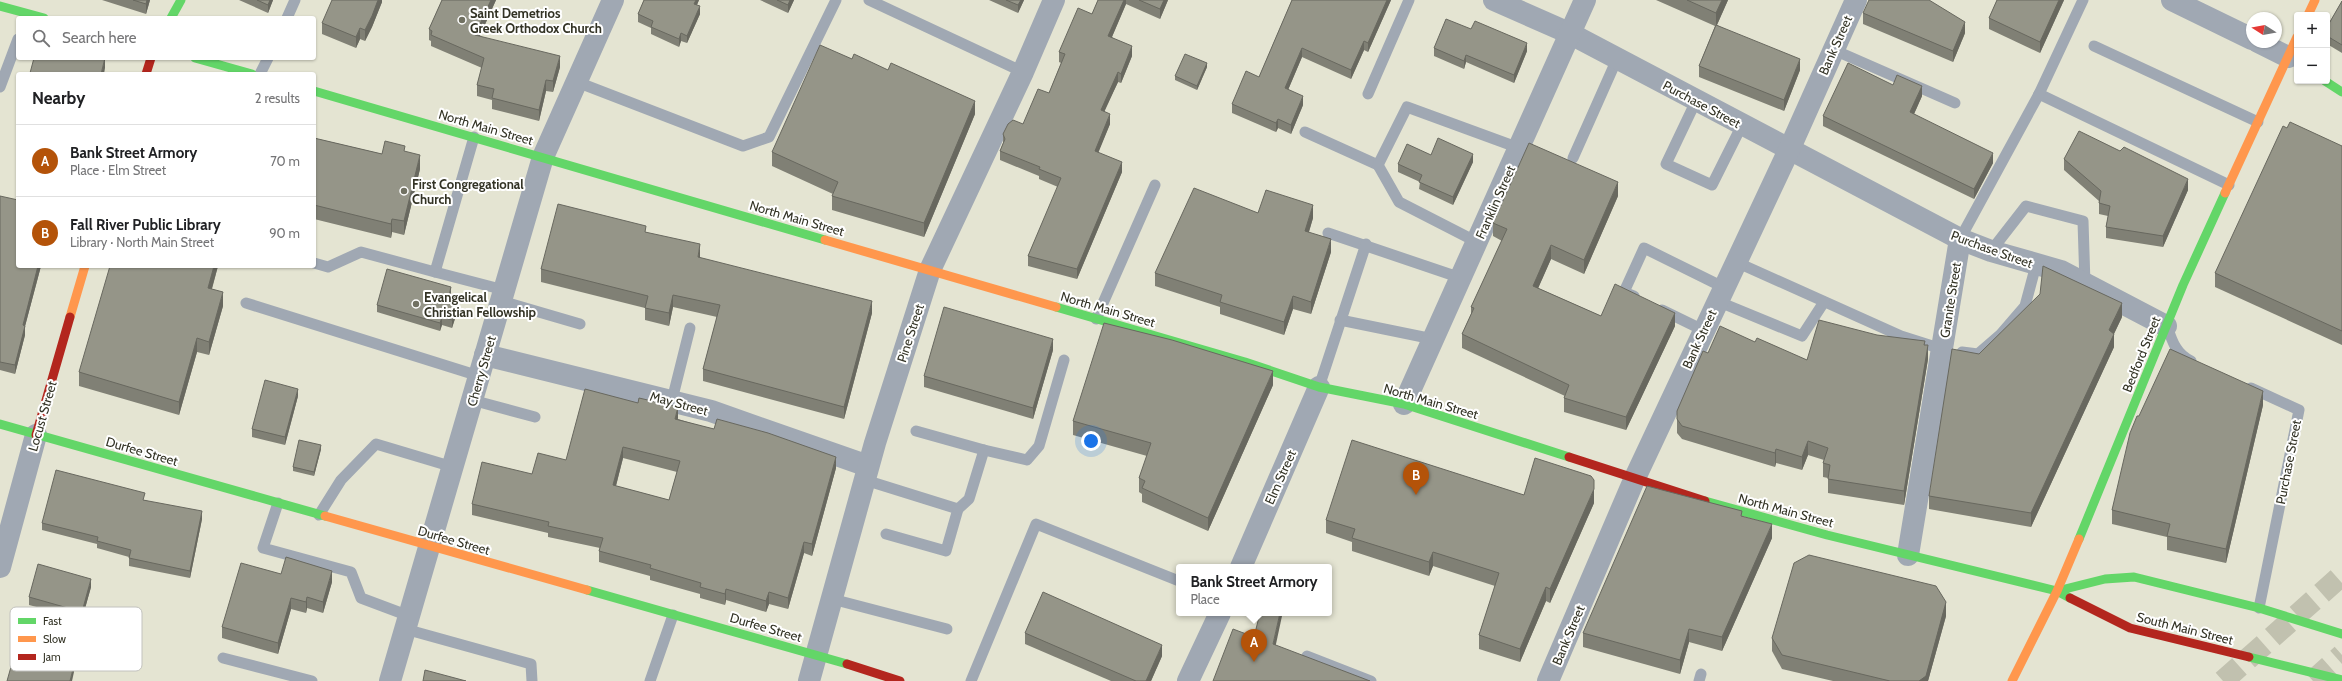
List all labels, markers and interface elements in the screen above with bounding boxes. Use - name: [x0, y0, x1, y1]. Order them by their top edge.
- place label: Saint Demetrios Greek Orthodox Church: [470, 5, 602, 36]
- street label: Bank Street: [1815, 12, 1855, 77]
- north arrow: [2246, 12, 2282, 48]
- map controls: [2294, 12, 2330, 84]
- button: +: [2294, 12, 2330, 48]
- marker: Saint Demetrios Greek Orthodox Church: [457, 15, 467, 25]
- search box: [16, 16, 316, 60]
- icon: search: [30, 27, 52, 49]
- text: Search here: [62, 29, 137, 47]
- button: −: [2294, 48, 2330, 84]
- street label: Purchase Street: [1660, 77, 1744, 131]
- text: Nearby: [32, 88, 85, 108]
- text: 2 results: [255, 90, 300, 106]
- street label: North Main Street: [437, 106, 536, 148]
- text: Bank Street Armory: [70, 144, 197, 162]
- text: A: [41, 153, 49, 169]
- text: 70 m: [270, 153, 300, 169]
- text: Place · Elm Street: [70, 162, 166, 178]
- street label: Franklin Street: [1472, 162, 1519, 241]
- place label: First Congregational Church: [412, 176, 524, 207]
- marker: First Congregational Church: [399, 186, 409, 196]
- street label: North Main Street: [748, 197, 847, 239]
- text: Fall River Public Library: [70, 216, 221, 234]
- text: B: [41, 225, 49, 241]
- text: 90 m: [269, 225, 300, 241]
- street label: Purchase Street: [1949, 227, 2036, 271]
- text: Library · North Main Street: [70, 234, 214, 250]
- street label: Granite Street: [1936, 260, 1964, 339]
- street label: North Main Street: [1059, 288, 1158, 330]
- place label: Evangelical Christian Fellowship: [424, 289, 537, 320]
- marker: Evangelical Christian Fellowship: [411, 299, 421, 309]
- street label: Pine Street: [893, 301, 927, 364]
- street label: Bank Street: [1678, 306, 1720, 371]
- street label: Bedford Street: [2119, 313, 2164, 394]
- street label: Cherry Street: [463, 333, 499, 408]
- street label: Locust Street: [24, 378, 60, 453]
- street label: North Main Street: [1382, 380, 1481, 422]
- street label: May Street: [648, 388, 710, 419]
- street label: Purchase Street: [2272, 418, 2304, 506]
- your location: [1081, 431, 1101, 451]
- street label: Durfee Street: [104, 433, 180, 469]
- street label: Elm Street: [1261, 447, 1299, 507]
- pin: B: [1403, 462, 1429, 495]
- street label: North Main Street: [1737, 490, 1836, 531]
- street label: Durfee Street: [416, 522, 492, 558]
- popup: [1176, 564, 1332, 616]
- text: Bank Street Armory: [1190, 573, 1318, 591]
- text: Place: [1190, 591, 1220, 607]
- street label: Bank Street: [1548, 602, 1588, 667]
- legend: [10, 607, 142, 671]
- street label: South Main Street: [2135, 608, 2236, 648]
- street label: Durfee Street: [728, 609, 804, 645]
- text: Fast: [43, 614, 62, 628]
- pin: A: [1241, 629, 1267, 662]
- text: Slow: [43, 632, 66, 646]
- text: Jam: [42, 650, 61, 664]

